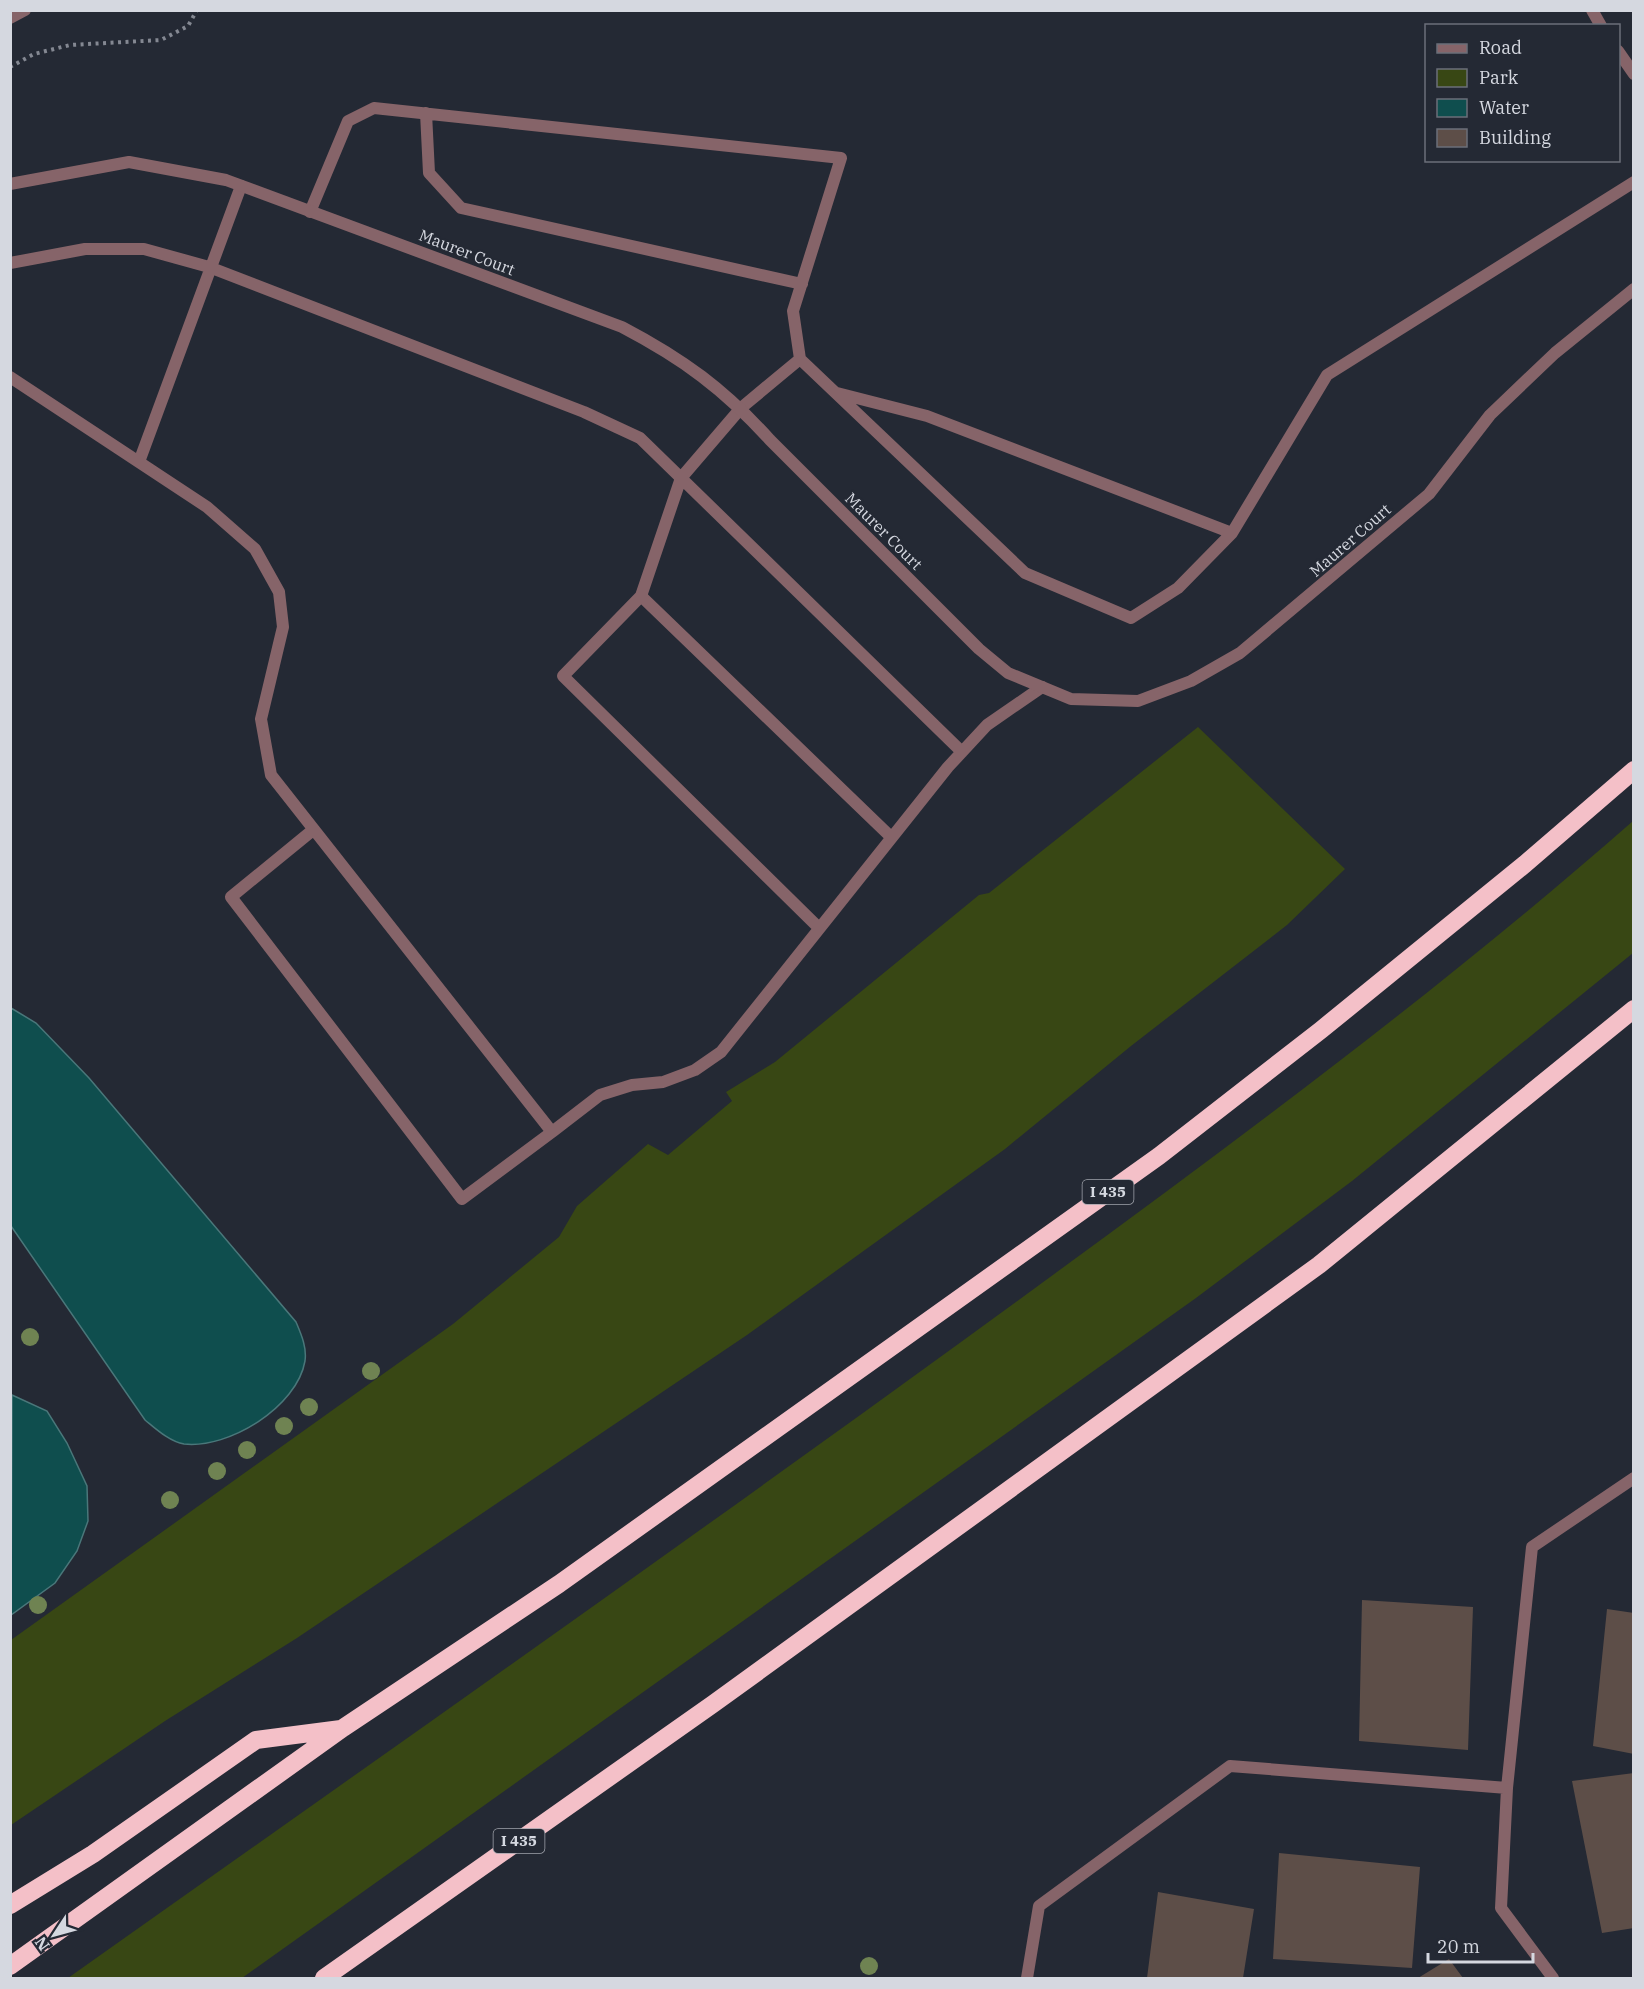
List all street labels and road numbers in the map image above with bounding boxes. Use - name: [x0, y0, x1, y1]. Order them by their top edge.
- street label: Maurer Court: [416, 225, 518, 280]
- street label: Maurer Court: [841, 488, 927, 574]
- street label: Maurer Court: [1305, 499, 1395, 581]
- road number: I 435: [1082, 1180, 1134, 1204]
- road number: I 435: [494, 1829, 544, 1853]

